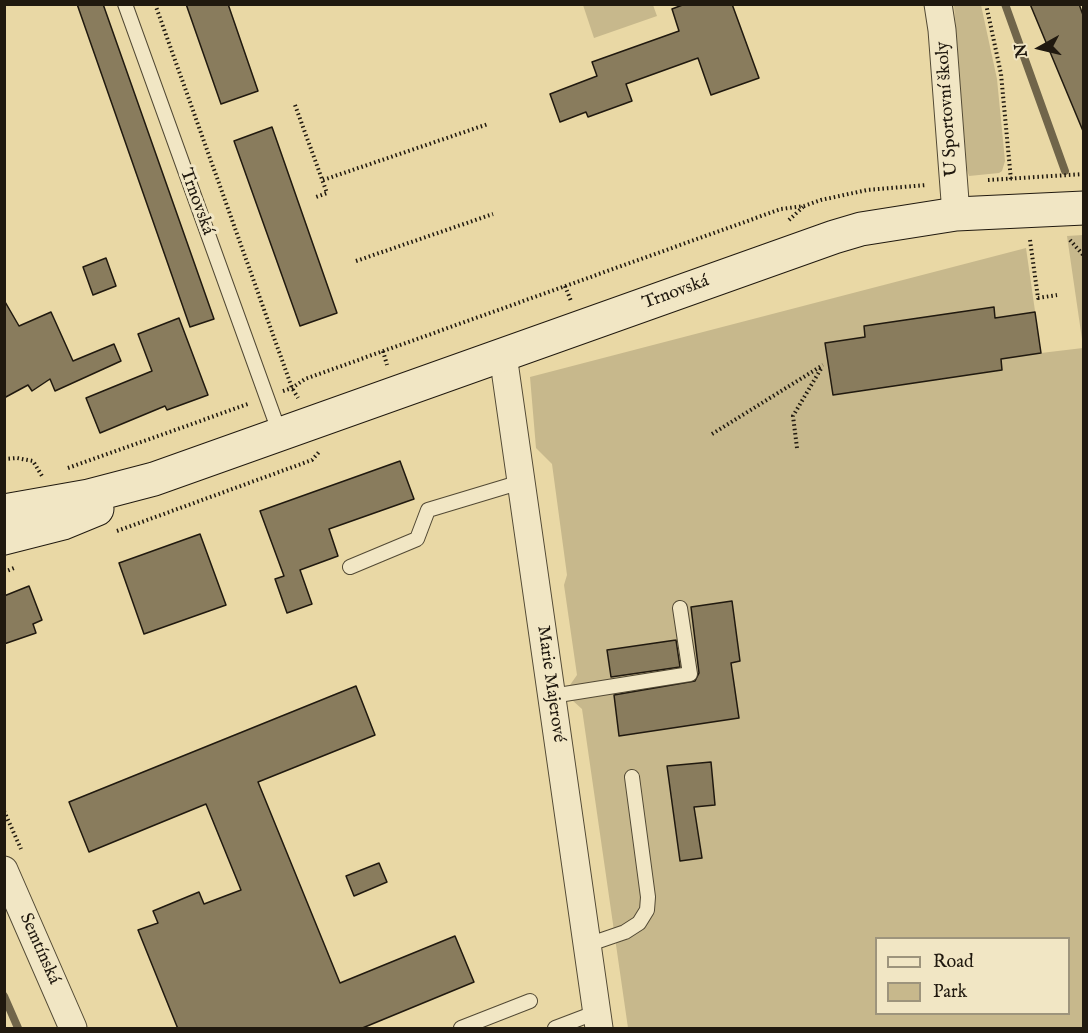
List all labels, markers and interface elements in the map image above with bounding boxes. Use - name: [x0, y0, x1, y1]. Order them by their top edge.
- north arrow: [1010, 18, 1070, 78]
- street label: U Sportovní školy: [933, 41, 963, 177]
- text: N: [1011, 42, 1033, 59]
- street label: Trnovská: [174, 166, 218, 238]
- street label: Trnovská: [640, 271, 712, 315]
- street label: Marie Majerové: [531, 624, 569, 744]
- street label: Semtínská: [14, 910, 64, 988]
- legend: [875, 937, 1070, 1015]
- text: Road: [933, 951, 974, 974]
- text: Park: [933, 981, 967, 1004]

